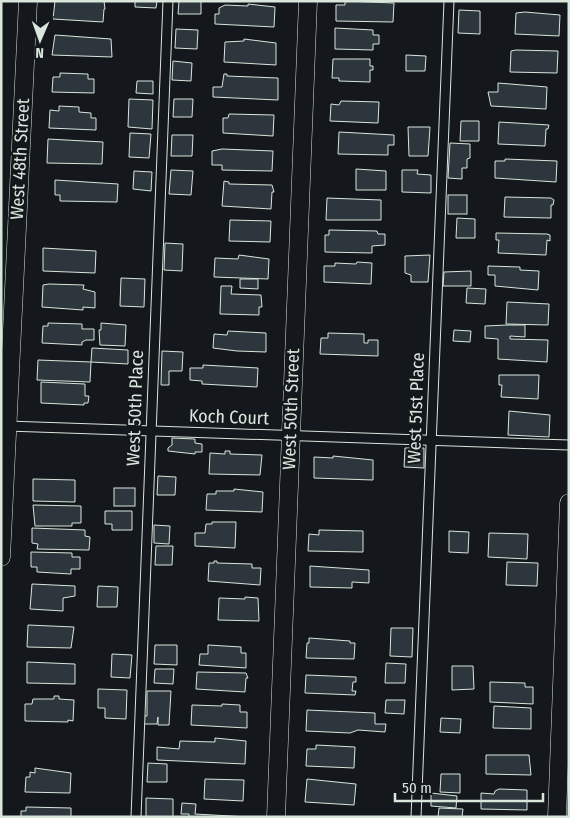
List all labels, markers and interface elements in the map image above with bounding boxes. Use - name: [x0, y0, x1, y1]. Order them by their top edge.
- north arrow: [15, 15, 65, 65]
- text: N: [35, 44, 44, 61]
- street label: West 48th Street: [6, 98, 34, 220]
- street label: West 50th Street: [278, 348, 304, 470]
- street label: West 50th Place: [122, 349, 148, 466]
- street label: West 51st Place: [403, 352, 429, 464]
- street label: Koch Court: [189, 405, 269, 429]
- scale bar: [395, 770, 542, 802]
- text: 50 m: [402, 779, 432, 797]

